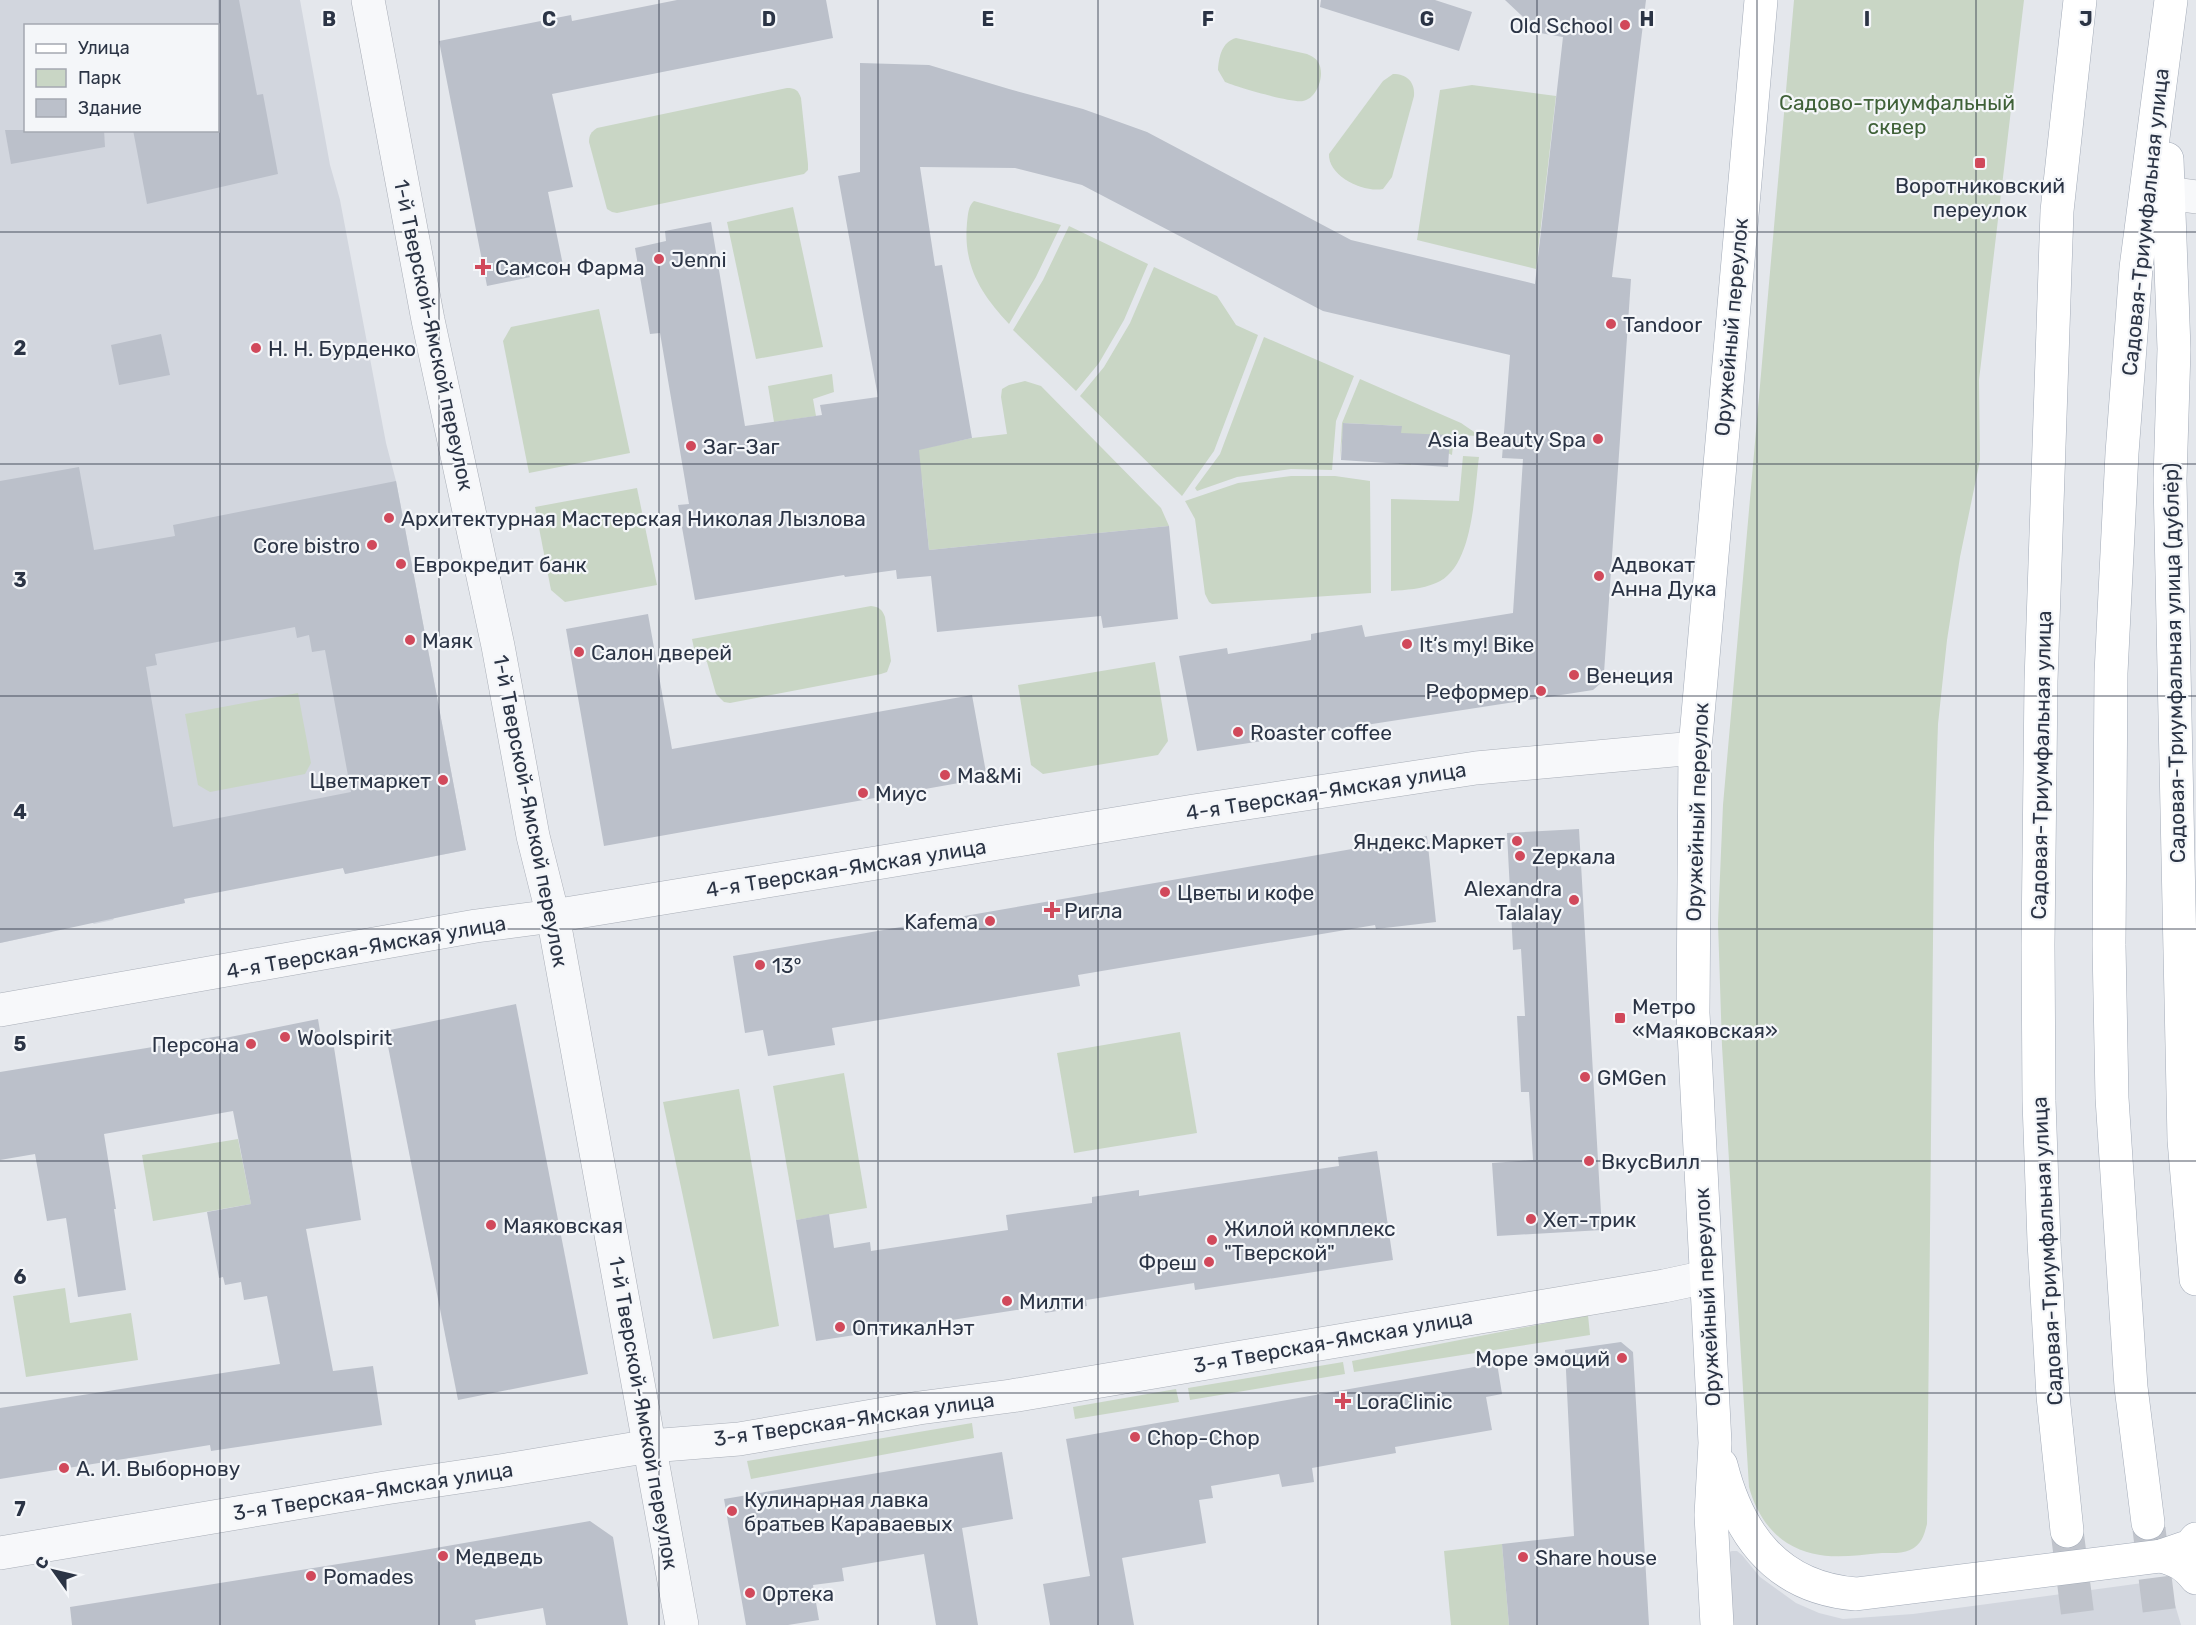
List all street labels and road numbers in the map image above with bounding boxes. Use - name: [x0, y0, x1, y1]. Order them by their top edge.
- street label: Садовая-Триумфальная улица: [2116, 67, 2174, 377]
- street label: 1-й Тверской-Ямской переулок: [389, 177, 479, 493]
- street label: Оружейный переулок: [1709, 217, 1753, 437]
- street label: Садовая-Триумфальная улица (дублёр): [2158, 463, 2190, 863]
- street label: Садовая-Триумфальная улица: [2026, 610, 2056, 920]
- street label: 1-й Тверской-Ямской переулок: [488, 653, 574, 969]
- street label: Оружейный переулок: [1681, 702, 1713, 922]
- street label: 4-я Тверская-Ямская улица: [1184, 756, 1468, 826]
- street label: 4-я Тверская-Ямская улица: [704, 833, 988, 903]
- street label: 4-я Тверская-Ямская улица: [224, 910, 508, 984]
- street label: Садовая-Триумфальная улица: [2026, 1096, 2068, 1406]
- street label: Оружейный переулок: [1689, 1187, 1725, 1407]
- street label: 1-й Тверской-Ямской переулок: [604, 1254, 684, 1572]
- street label: 3-я Тверская-Ямская улица: [1191, 1304, 1475, 1378]
- street label: 3-я Тверская-Ямская улица: [712, 1387, 996, 1451]
- street label: 3-я Тверская-Ямская улица: [231, 1456, 515, 1526]

